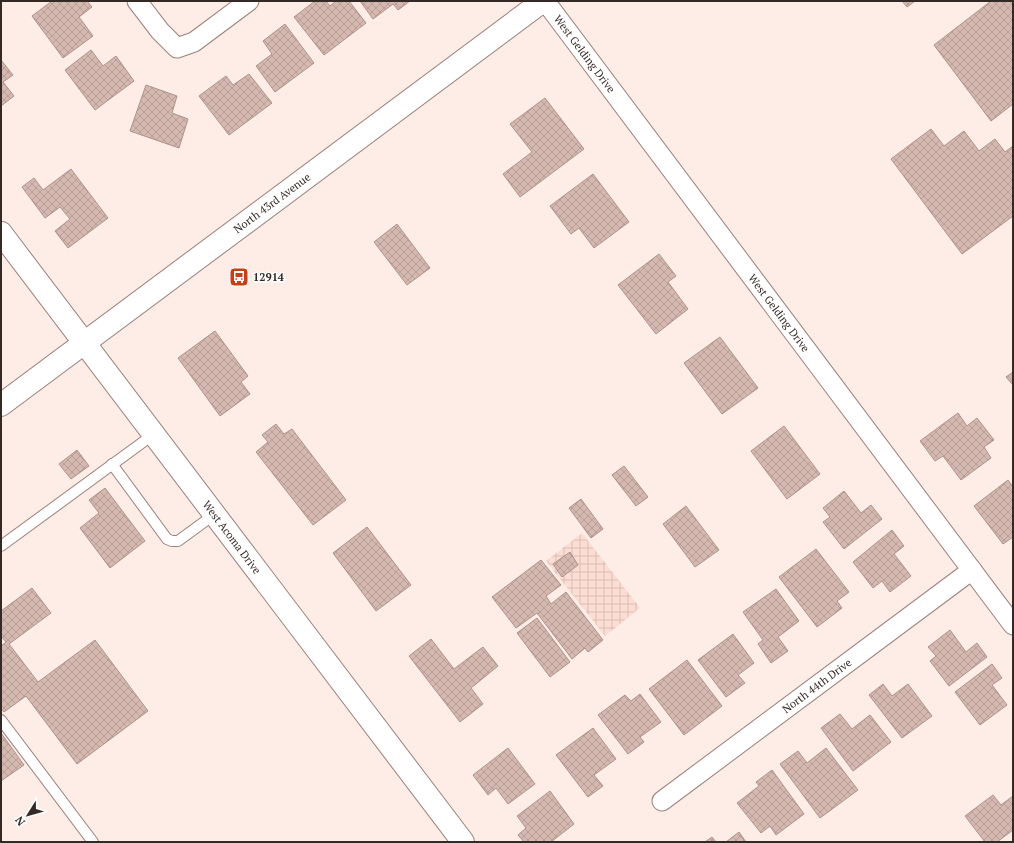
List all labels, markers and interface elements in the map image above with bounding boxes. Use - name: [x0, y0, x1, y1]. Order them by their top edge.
- street label: West Gelding Drive: [551, 12, 619, 96]
- street label: North 43rd Avenue: [231, 170, 314, 236]
- bus stop icon: 12914: [228, 266, 250, 288]
- place label: 12914: [253, 270, 285, 284]
- street label: West Gelding Drive: [745, 271, 813, 355]
- street label: West Acoma Drive: [200, 498, 265, 577]
- street label: North 44th Drive: [779, 655, 855, 716]
- north arrow: [8, 795, 48, 835]
- text: N: [12, 813, 28, 829]

